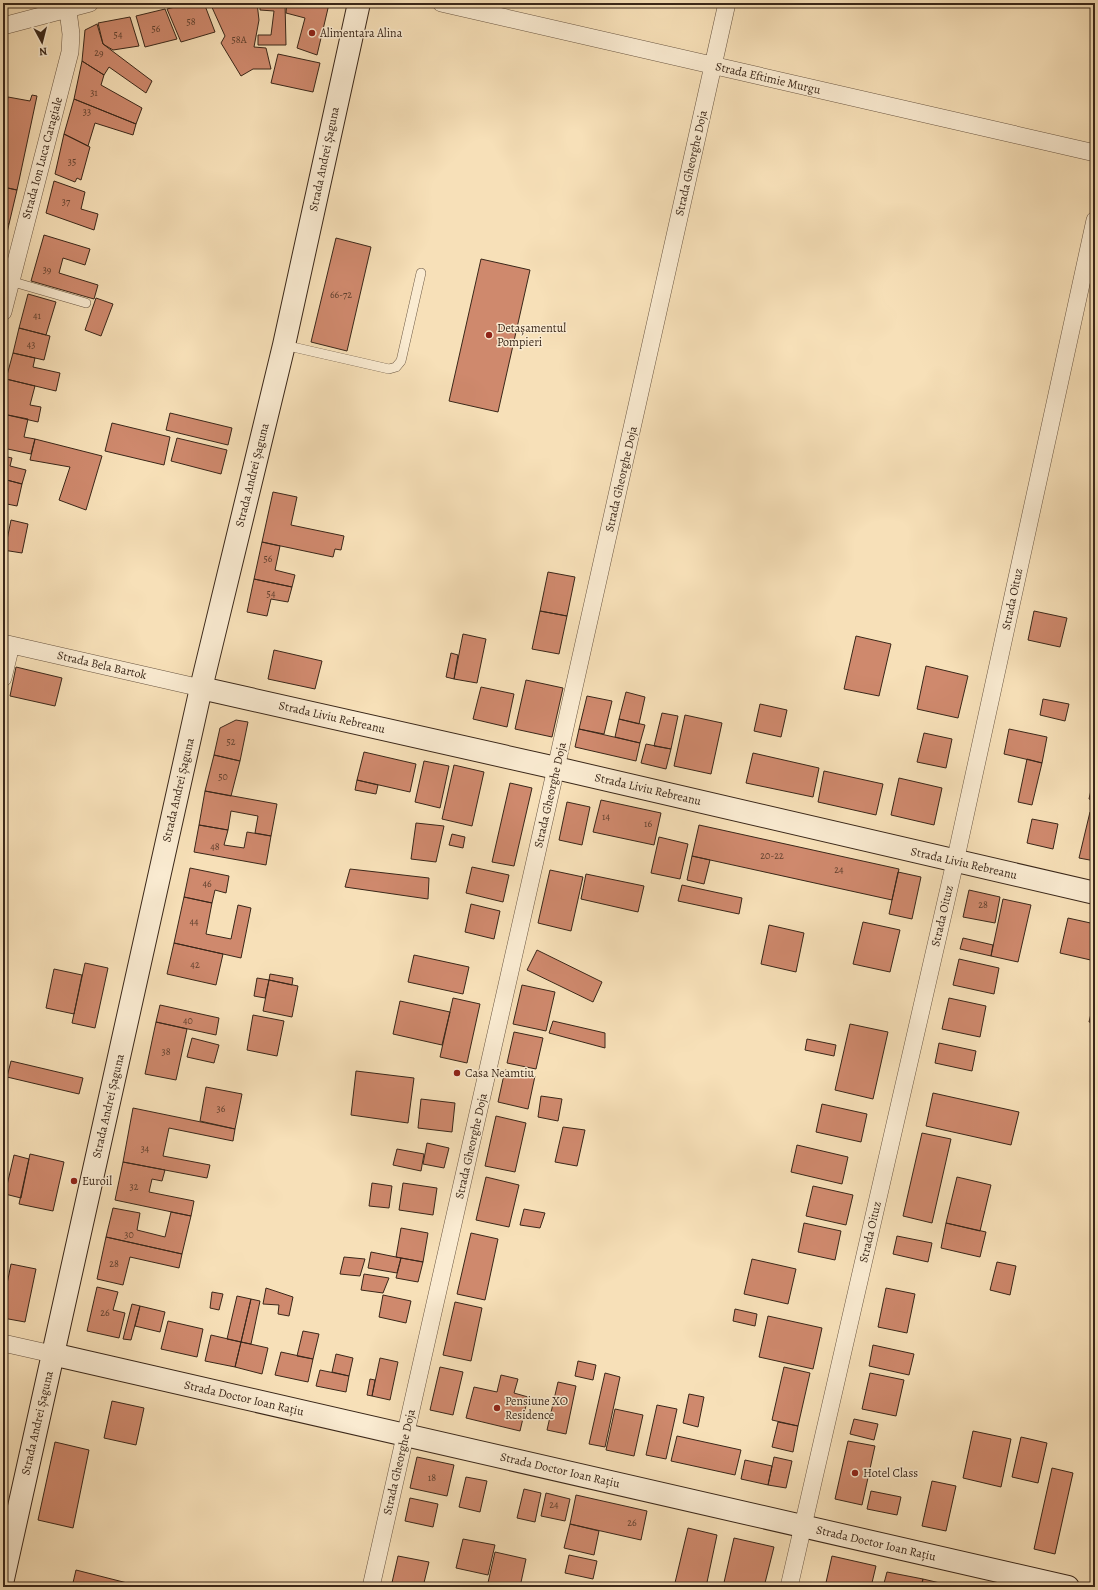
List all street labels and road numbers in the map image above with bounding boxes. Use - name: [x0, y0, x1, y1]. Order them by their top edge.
- street label: Strada Eftimie Murgu: [714, 58, 823, 98]
- street label: Strada Ion Luca Caragiale: [18, 95, 66, 221]
- street label: Strada Andrei Șaguna: [305, 105, 343, 213]
- street label: Strada Gheorghe Doja: [671, 108, 711, 218]
- street label: Strada Andrei Șaguna: [231, 421, 273, 529]
- street label: Strada Gheorghe Doja: [601, 424, 641, 534]
- street label: Strada Oituz: [998, 567, 1026, 631]
- street label: Strada Bela Bartok: [56, 647, 148, 683]
- street label: Strada Liviu Rebreanu: [277, 697, 387, 737]
- street label: Strada Andrei Șaguna: [158, 736, 198, 844]
- street label: Strada Gheorghe Doja: [530, 740, 570, 850]
- street label: Strada Liviu Rebreanu: [593, 769, 703, 809]
- street label: Strada Liviu Rebreanu: [909, 843, 1019, 883]
- street label: Strada Oituz: [927, 884, 957, 948]
- street label: Strada Andrei Șaguna: [88, 1052, 128, 1160]
- street label: Strada Gheorghe Doja: [451, 1091, 491, 1201]
- street label: Strada Oituz: [855, 1200, 885, 1264]
- street label: Strada Andrei Șaguna: [17, 1369, 57, 1477]
- street label: Strada Doctor Ioan Rațiu: [183, 1376, 306, 1420]
- street label: Strada Gheorghe Doja: [379, 1407, 419, 1517]
- street label: Strada Doctor Ioan Rațiu: [499, 1448, 622, 1492]
- street label: Strada Doctor Ioan Rațiu: [815, 1521, 938, 1565]

